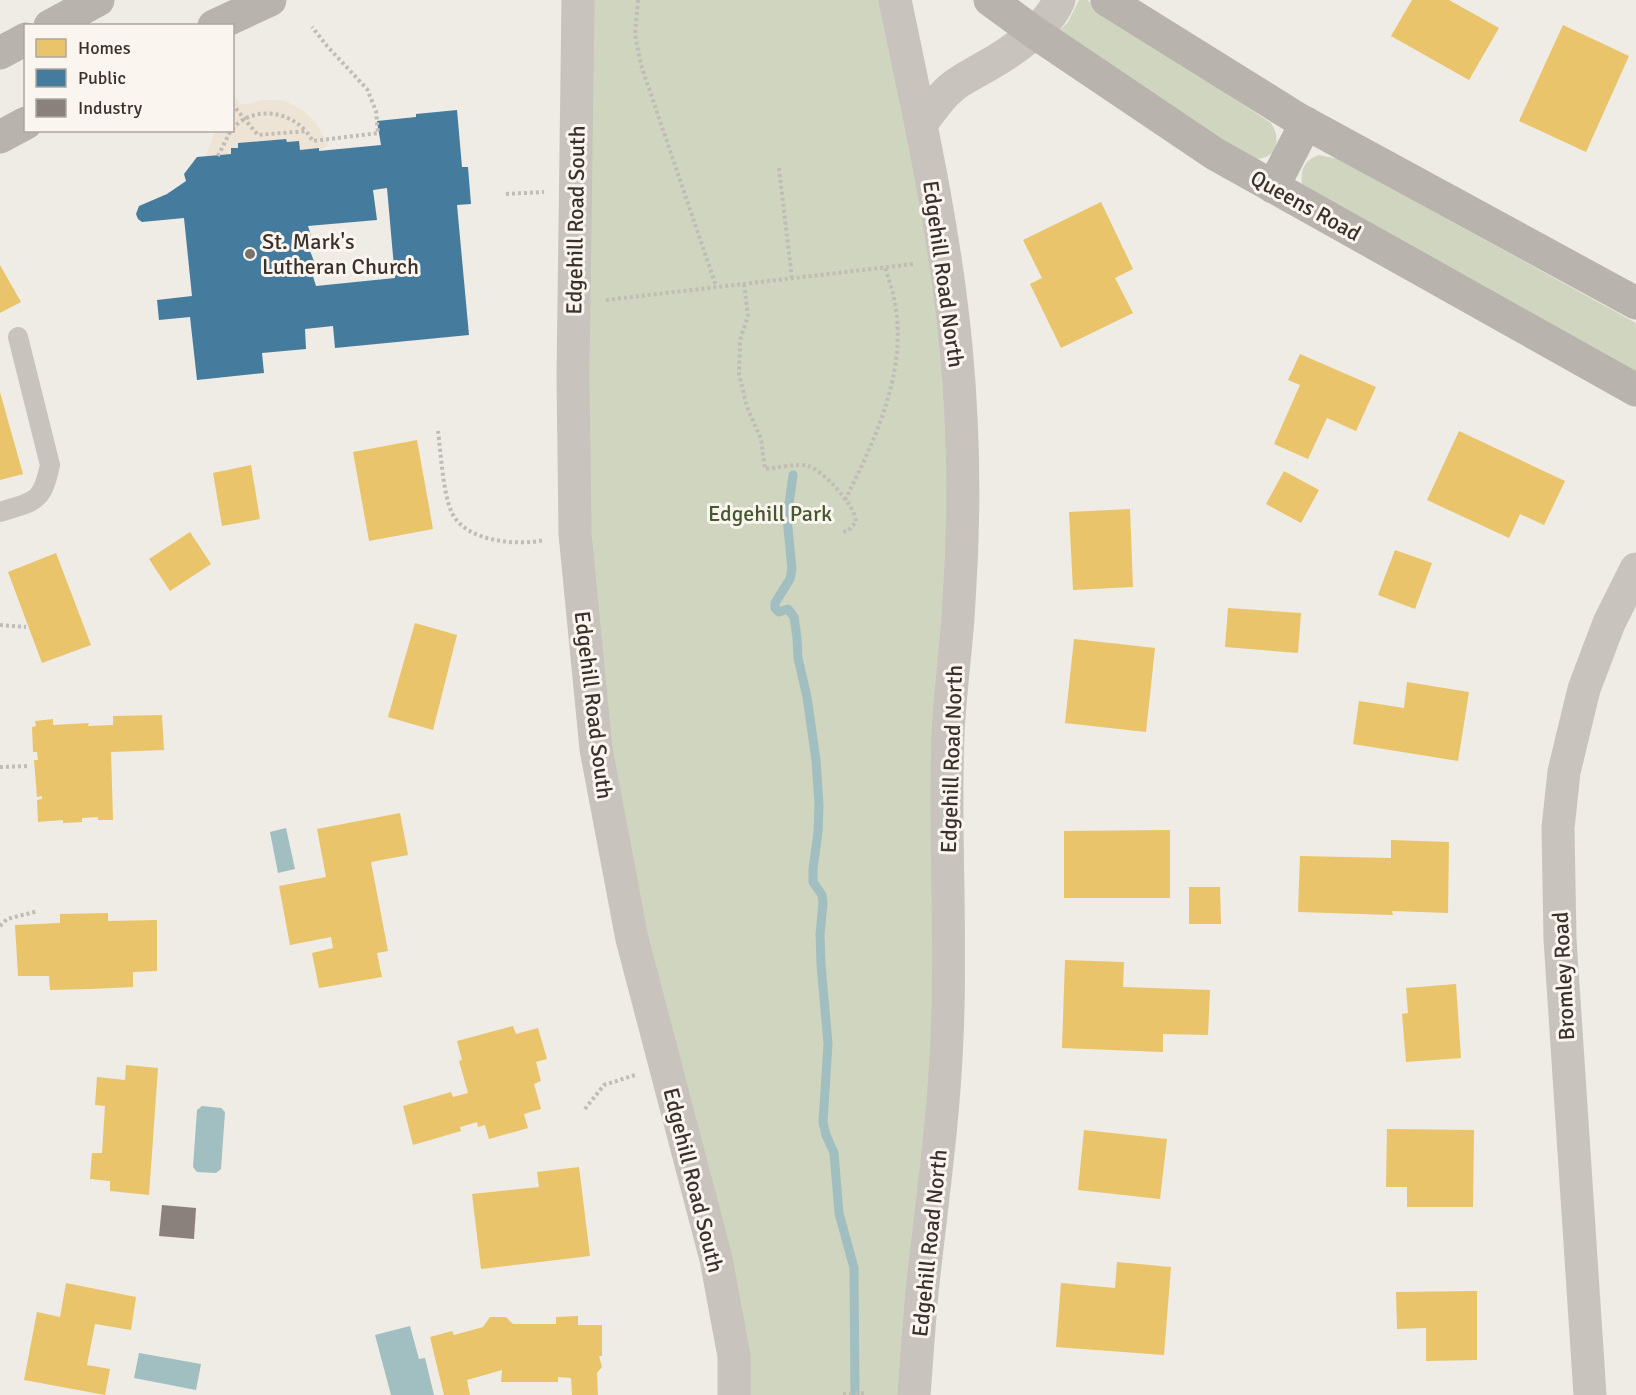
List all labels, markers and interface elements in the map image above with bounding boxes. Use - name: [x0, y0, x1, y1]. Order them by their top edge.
- legend: [24, 24, 234, 132]
- text: Homes: [78, 37, 131, 59]
- text: Public: [78, 67, 126, 89]
- text: Industry: [78, 97, 143, 119]
- street label: Edgehill Road South: [560, 125, 591, 315]
- street label: Queens Road: [1246, 164, 1366, 247]
- street label: Edgehill Road North: [917, 179, 970, 369]
- place label: St. Mark's Lutheran Church: [262, 228, 419, 280]
- marker: St. Mark's Lutheran Church: [243, 247, 257, 261]
- park label: Edgehill Park: [708, 500, 832, 527]
- street label: Edgehill Road South: [569, 609, 618, 801]
- street label: Edgehill Road North: [935, 664, 968, 854]
- street label: Bromley Road: [1547, 911, 1580, 1041]
- street label: Edgehill Road South: [658, 1085, 730, 1275]
- street label: Edgehill Road North: [906, 1148, 953, 1338]

